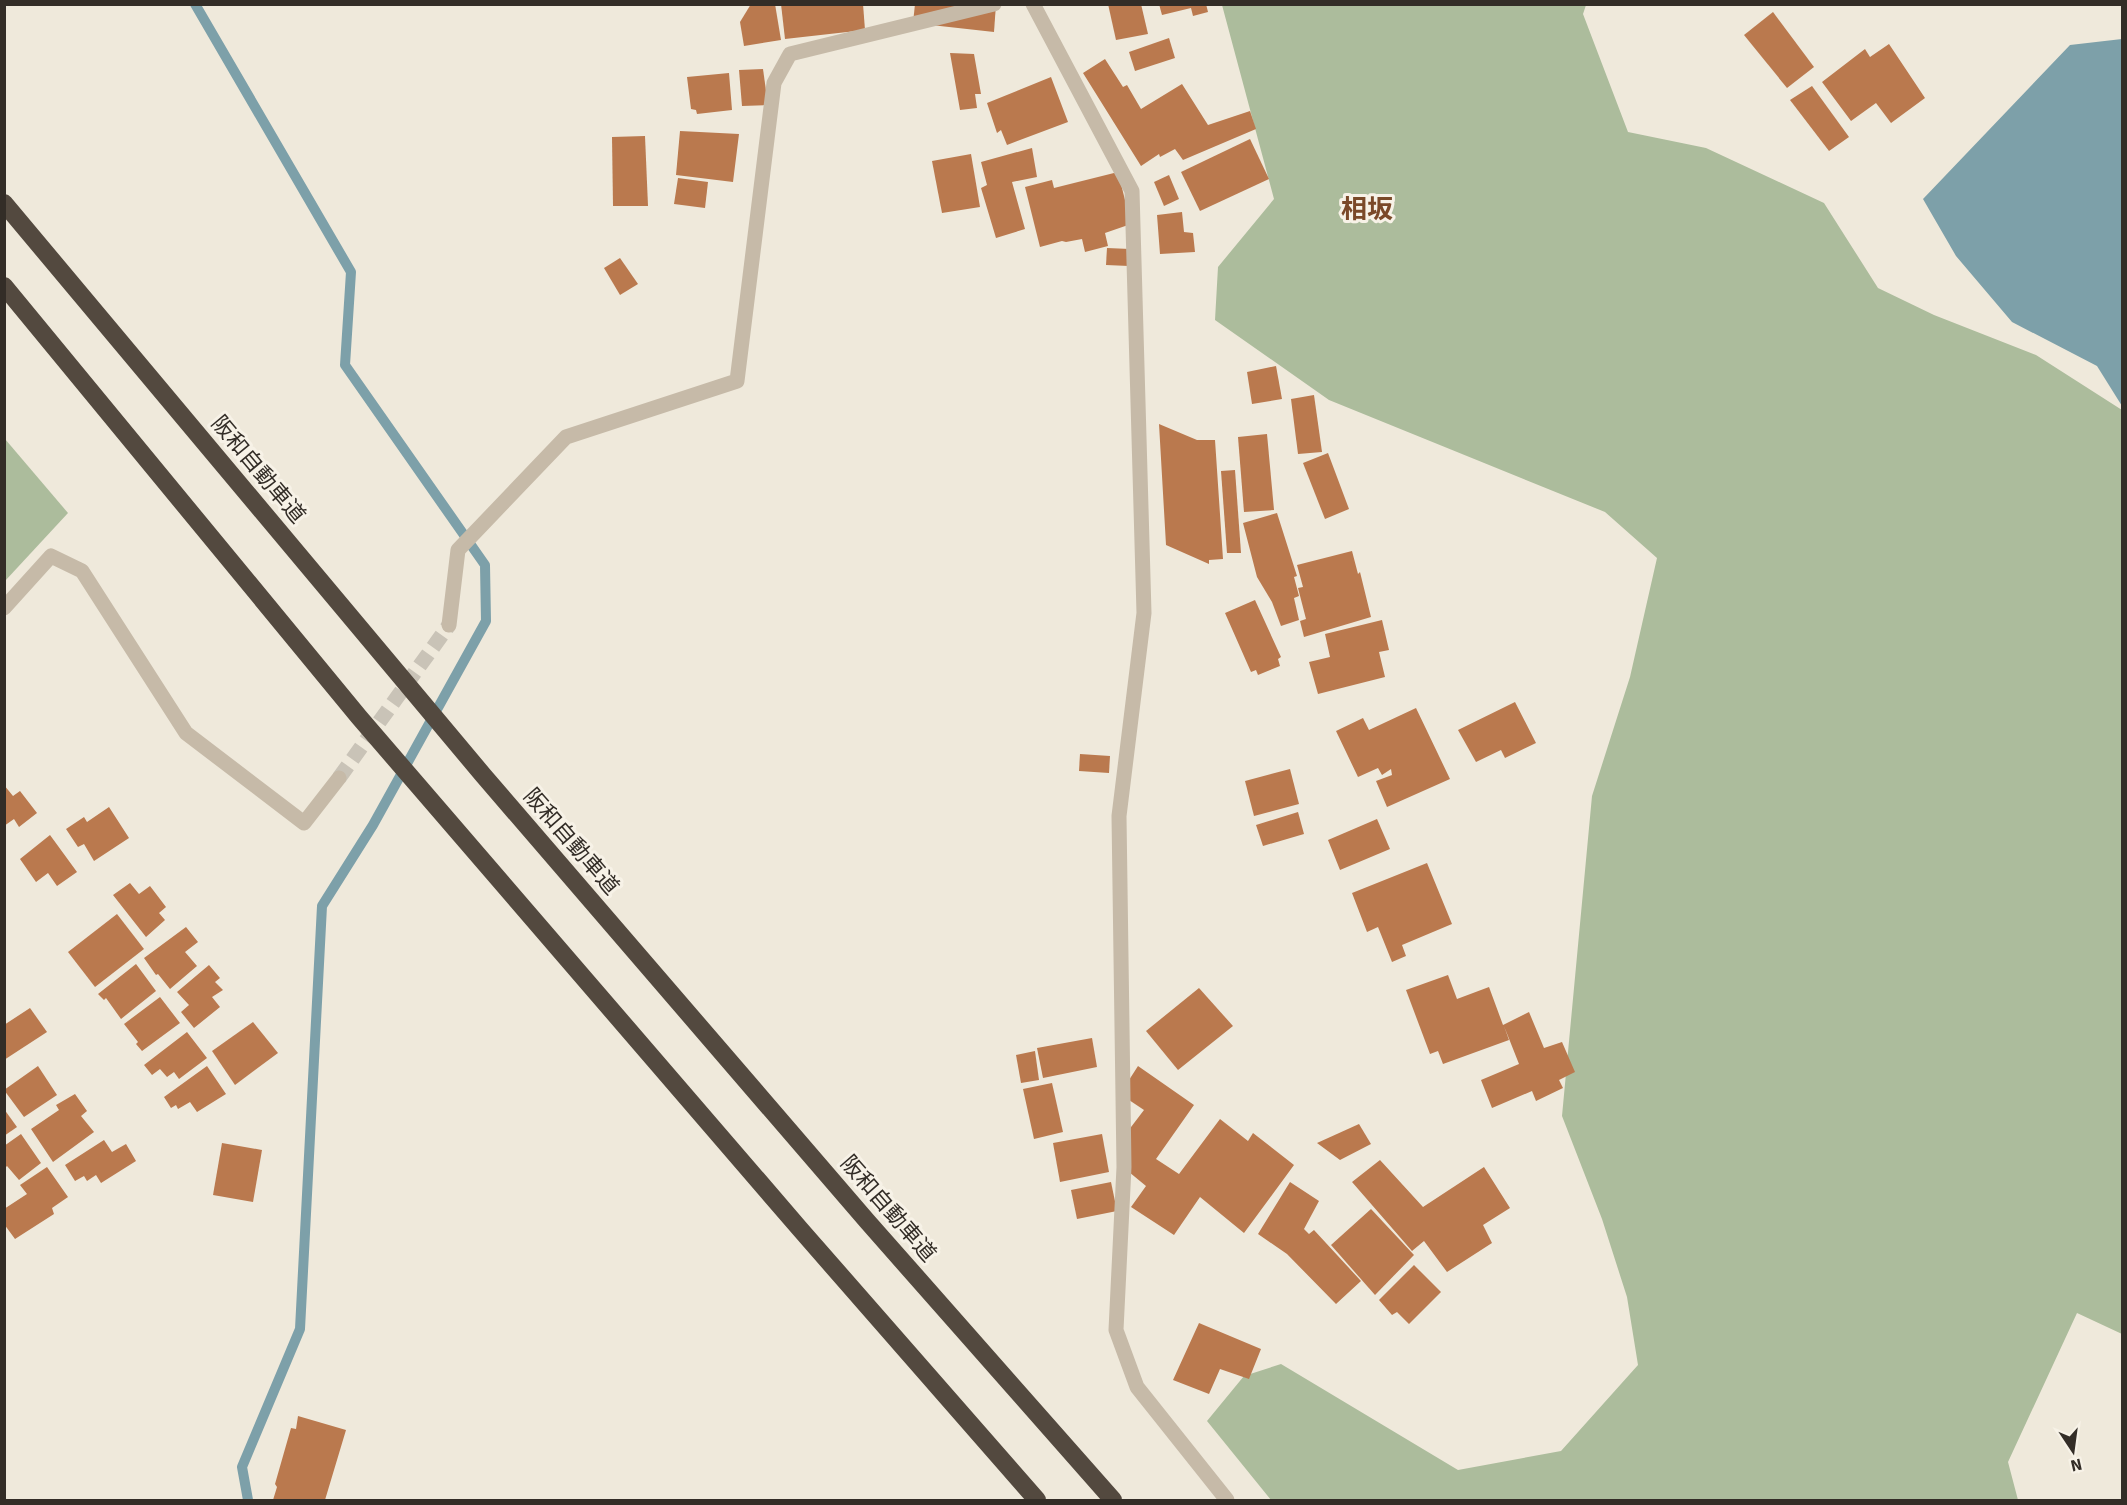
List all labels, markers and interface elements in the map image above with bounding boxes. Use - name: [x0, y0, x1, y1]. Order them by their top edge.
- district label: 相坂: [1341, 194, 1393, 226]
- street label: 阪和自動車道: [206, 410, 311, 529]
- street label: 阪和自動車道: [518, 783, 625, 900]
- street label: 阪和自動車道: [835, 1150, 942, 1267]
- north arrow: [2043, 1421, 2103, 1481]
- text: N: [2068, 1454, 2084, 1476]

